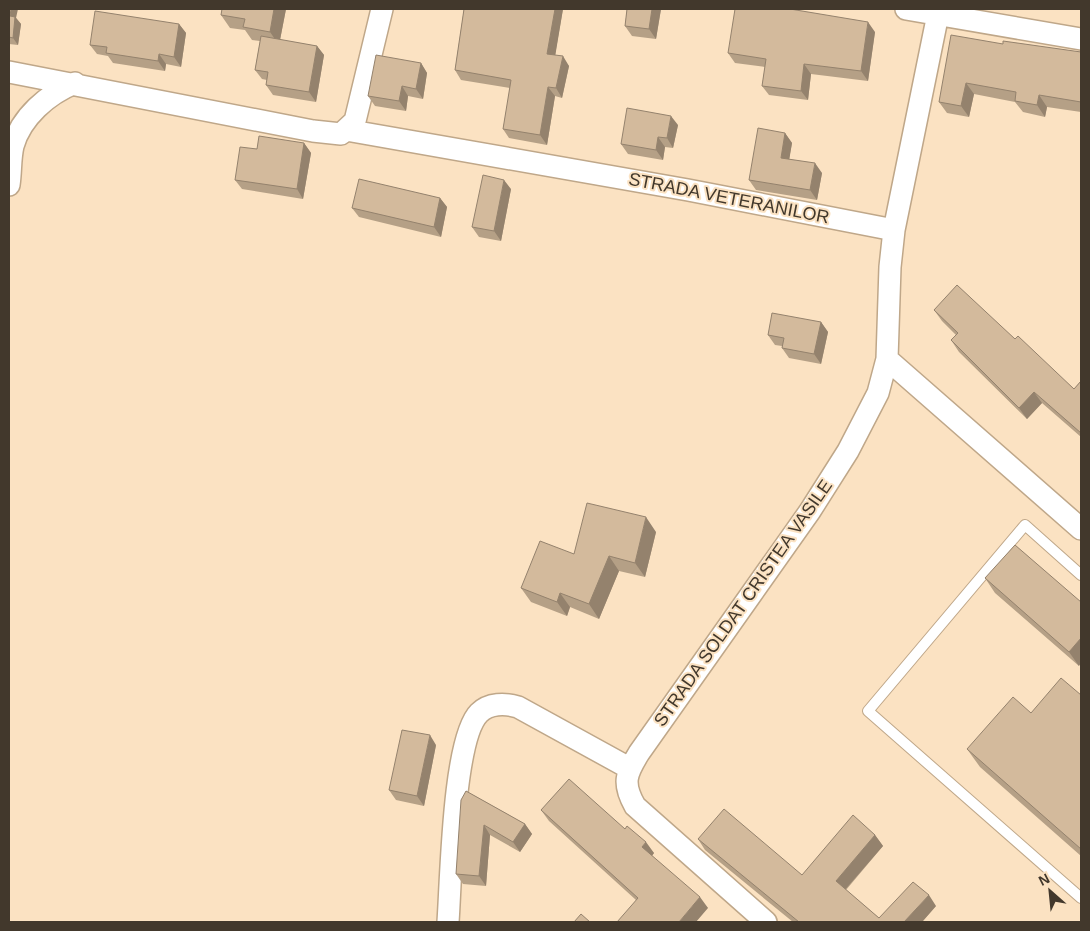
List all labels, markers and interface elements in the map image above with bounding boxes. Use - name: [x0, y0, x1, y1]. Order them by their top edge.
- street label: STRADA VETERANILOR: [627, 169, 831, 227]
- street label: STRADA SOLDAT CRISTEA VASILE: [650, 476, 836, 730]
- north arrow: [1025, 866, 1075, 916]
- text: N: [1036, 870, 1052, 889]

